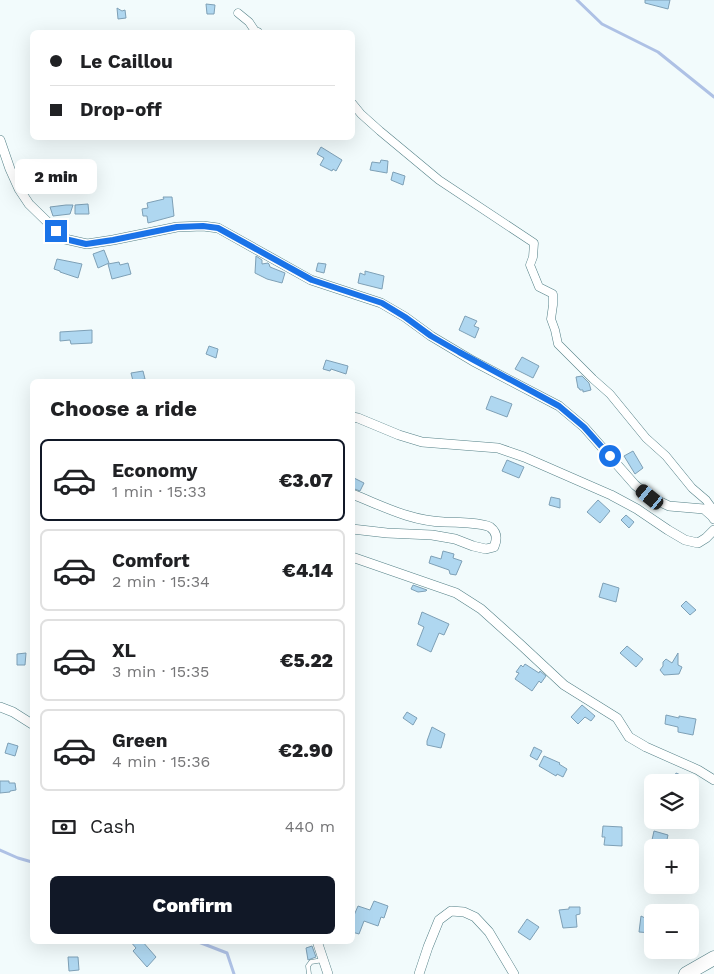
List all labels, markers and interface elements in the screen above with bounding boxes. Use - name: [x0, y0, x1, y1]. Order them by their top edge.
- text: Le Caillou: [80, 50, 173, 73]
- text: Drop-off: [80, 98, 162, 121]
- callout: 2 min: [15, 158, 97, 194]
- text: 2 min: [34, 167, 78, 186]
- route end: [45, 220, 67, 242]
- text: Choose a ride: [50, 396, 197, 421]
- route start: [599, 445, 621, 467]
- icon: car: [52, 458, 97, 503]
- text: Economy: [112, 459, 197, 482]
- text: €3.07: [279, 469, 333, 492]
- text: 1 min · 15:33: [112, 482, 206, 501]
- car: [633, 482, 666, 512]
- icon: car: [52, 548, 97, 593]
- text: Comfort: [112, 549, 190, 572]
- text: €4.14: [282, 559, 333, 582]
- text: 2 min · 15:34: [112, 572, 210, 591]
- icon: car: [52, 638, 97, 683]
- text: XL: [112, 639, 136, 662]
- text: €5.22: [280, 649, 333, 672]
- text: 3 min · 15:35: [112, 662, 209, 681]
- icon: car: [52, 728, 97, 773]
- text: Green: [112, 729, 168, 752]
- text: €2.90: [278, 739, 333, 762]
- text: 4 min · 15:36: [112, 752, 210, 771]
- map controls: [644, 774, 699, 959]
- button: layers: [644, 774, 699, 829]
- icon: cash: [50, 813, 78, 841]
- text: Cash: [90, 815, 136, 838]
- text: 440 m: [285, 817, 335, 836]
- button: +: [644, 839, 699, 894]
- button: Confirm: [50, 876, 335, 934]
- button: −: [644, 904, 699, 959]

